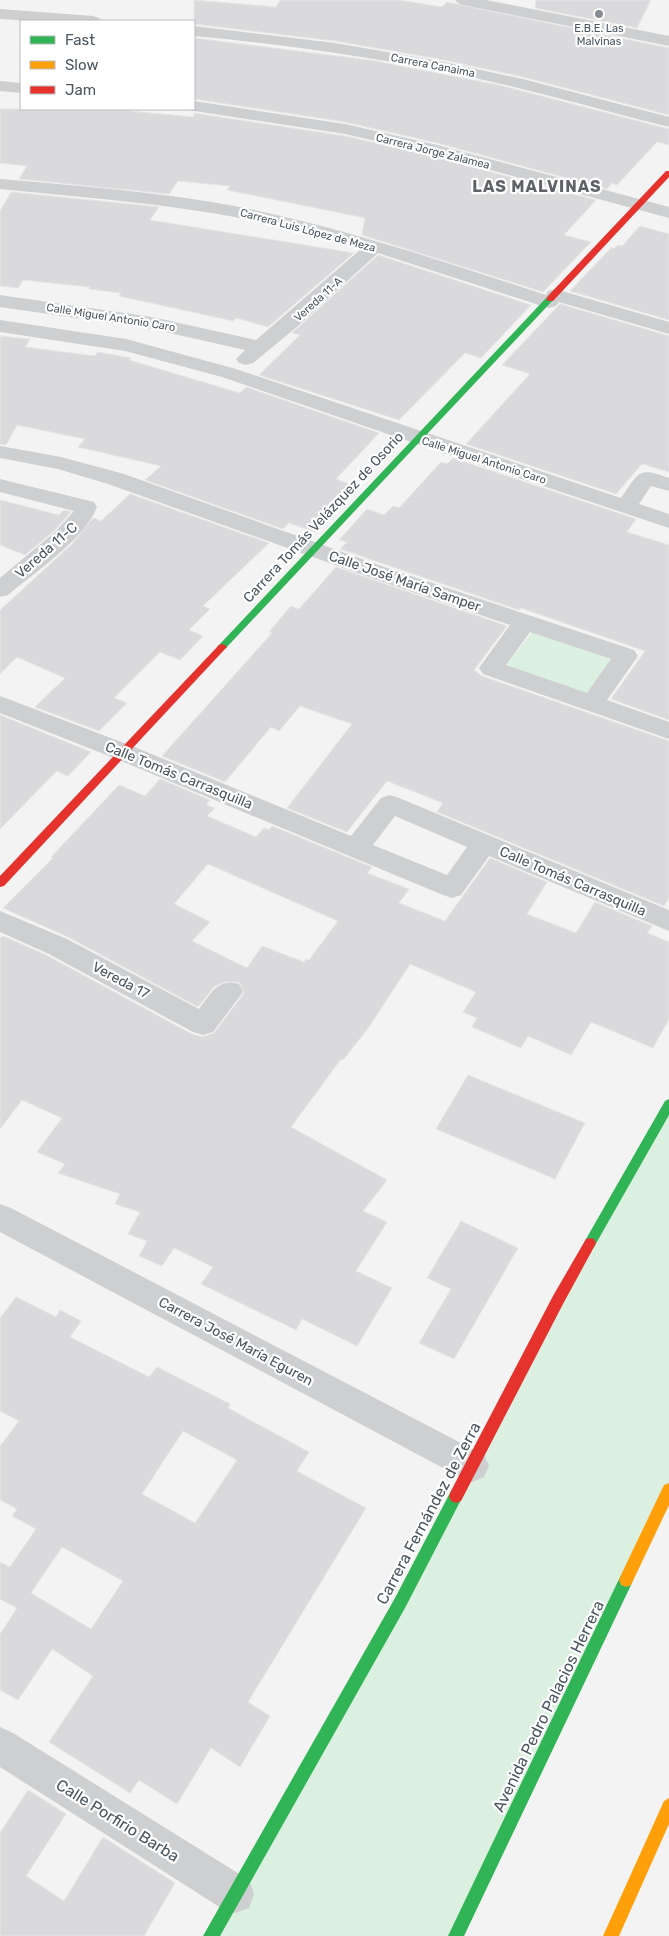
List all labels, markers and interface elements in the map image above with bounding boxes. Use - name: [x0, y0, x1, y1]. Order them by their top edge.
- marker: E.B.E. Las Malvinas: [593, 8, 605, 20]
- legend: [20, 20, 195, 110]
- place label: E.B.E. Las Malvinas: [574, 22, 624, 48]
- text: Fast: [65, 31, 95, 49]
- street label: Carrera Canaima: [390, 51, 476, 80]
- text: Slow: [65, 56, 98, 74]
- text: Jam: [65, 81, 96, 99]
- street label: Carrera Jorge Zalamea: [375, 131, 491, 172]
- district label: LAS MALVINAS: [472, 177, 602, 196]
- street label: Carrera Luis López de Meza: [239, 206, 377, 255]
- street label: Vereda 11-A: [292, 274, 346, 324]
- street label: Calle Miguel Antonio Caro: [46, 301, 176, 334]
- street label: Carrera Tomás Velázquez de Osorio: [240, 428, 407, 606]
- street label: Calle Miguel Antonio Caro: [420, 434, 548, 487]
- street label: Vereda 11-C: [12, 519, 81, 582]
- street label: Calle José María Samper: [327, 547, 484, 616]
- street label: Calle Tomás Carrasquilla: [103, 738, 255, 813]
- street label: Calle Tomás Carrasquilla: [497, 843, 649, 920]
- street label: Vereda 17: [89, 958, 152, 1002]
- street label: Carrera José María Eguren: [156, 1293, 316, 1389]
- street label: Carrera Fernández de Zerra: [372, 1419, 485, 1608]
- street label: Avenida Pedro Palacios Herrera: [489, 1597, 608, 1815]
- street label: Calle Porfirio Barba: [53, 1775, 183, 1866]

